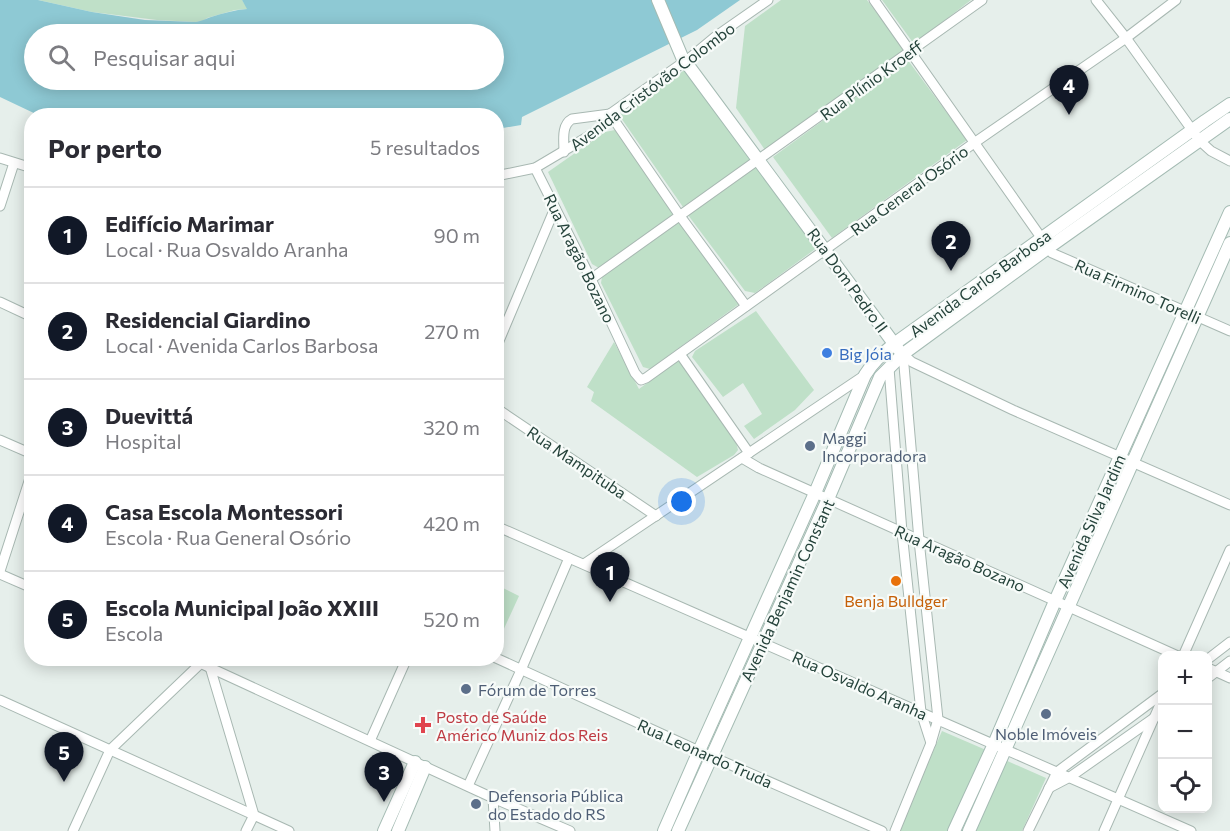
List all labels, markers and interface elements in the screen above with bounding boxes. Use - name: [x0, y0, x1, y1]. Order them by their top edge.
- street label: Avenida Cristóvão Colombo: [566, 18, 738, 154]
- search box: [24, 24, 504, 90]
- street label: Rua Plínio Kroeff: [816, 36, 927, 124]
- icon: search: [45, 41, 78, 74]
- text: Pesquisar aqui: [93, 44, 236, 71]
- pin: 4: [1050, 66, 1088, 115]
- text: Por perto: [48, 132, 162, 163]
- text: 5 resultados: [370, 135, 480, 159]
- street label: Rua General Osório: [847, 141, 971, 239]
- street label: Rua Aragão Bozano: [541, 190, 619, 326]
- text: Edifício Marimar: [105, 210, 274, 237]
- pin: 2: [932, 222, 970, 271]
- text: 1: [63, 223, 72, 247]
- text: 90 m: [434, 223, 480, 247]
- street label: Rua Dom Pedro II: [804, 224, 892, 336]
- street label: Avenida Carlos Barbosa: [906, 225, 1054, 341]
- text: Local · Rua Osvaldo Aranha: [105, 237, 349, 261]
- street label: Rua Firmino Torelli: [1072, 255, 1204, 327]
- text: Residencial Giardino: [105, 306, 311, 333]
- text: 2: [62, 319, 73, 343]
- text: 270 m: [424, 319, 480, 343]
- text: Local · Avenida Carlos Barbosa: [105, 333, 379, 357]
- place label: Big Jóia: [839, 344, 892, 363]
- marker: Big Jóia: [820, 346, 834, 360]
- text: Duevittá: [105, 402, 193, 429]
- text: 3: [62, 415, 73, 439]
- text: 320 m: [423, 415, 480, 439]
- street label: Rua Mampituba: [524, 422, 630, 502]
- place label: Maggi Incorporadora: [822, 428, 927, 465]
- text: Hospital: [105, 429, 182, 453]
- marker: Maggi Incorporadora: [803, 439, 817, 453]
- street label: Avenida Silva Jardim: [1053, 451, 1129, 591]
- your location: [667, 487, 696, 516]
- street label: Avenida Benjamin Constant: [736, 495, 838, 684]
- text: Casa Escola Montessori: [105, 498, 343, 525]
- text: 4: [61, 511, 74, 535]
- text: 420 m: [423, 511, 480, 535]
- street label: Rua Aragão Bozano: [892, 521, 1028, 595]
- text: Escola · Rua General Osório: [105, 525, 351, 549]
- pin: 1: [590, 552, 630, 602]
- marker: Benja Bulldger: [889, 574, 903, 588]
- place label: Benja Bulldger: [844, 591, 948, 610]
- text: Escola Municipal João XXIII: [105, 594, 379, 621]
- text: 5: [62, 607, 73, 631]
- text: 520 m: [423, 607, 480, 631]
- text: Escola: [105, 621, 163, 645]
- street label: Rua Osvaldo Aranha: [789, 647, 931, 723]
- map controls: [1158, 651, 1212, 813]
- button: +: [1158, 651, 1212, 705]
- place label: Fórum de Torres: [478, 680, 596, 699]
- marker: Fórum de Torres: [459, 682, 473, 696]
- button: −: [1158, 705, 1212, 759]
- place label: Posto de Saúde Américo Muniz dos Reis: [436, 707, 608, 744]
- marker: Noble Imóveis: [1039, 707, 1053, 721]
- street label: Rua Leonardo Truda: [635, 715, 775, 791]
- marker: Posto de Saúde Américo Muniz dos Reis: [414, 716, 432, 734]
- place label: Noble Imóveis: [995, 724, 1097, 743]
- pin: 5: [44, 732, 84, 782]
- pin: 3: [364, 752, 404, 802]
- button: locate: [1158, 759, 1212, 813]
- place label: Defensoria Pública do Estado do RS: [488, 786, 623, 823]
- marker: Defensoria Pública do Estado do RS: [469, 797, 483, 811]

